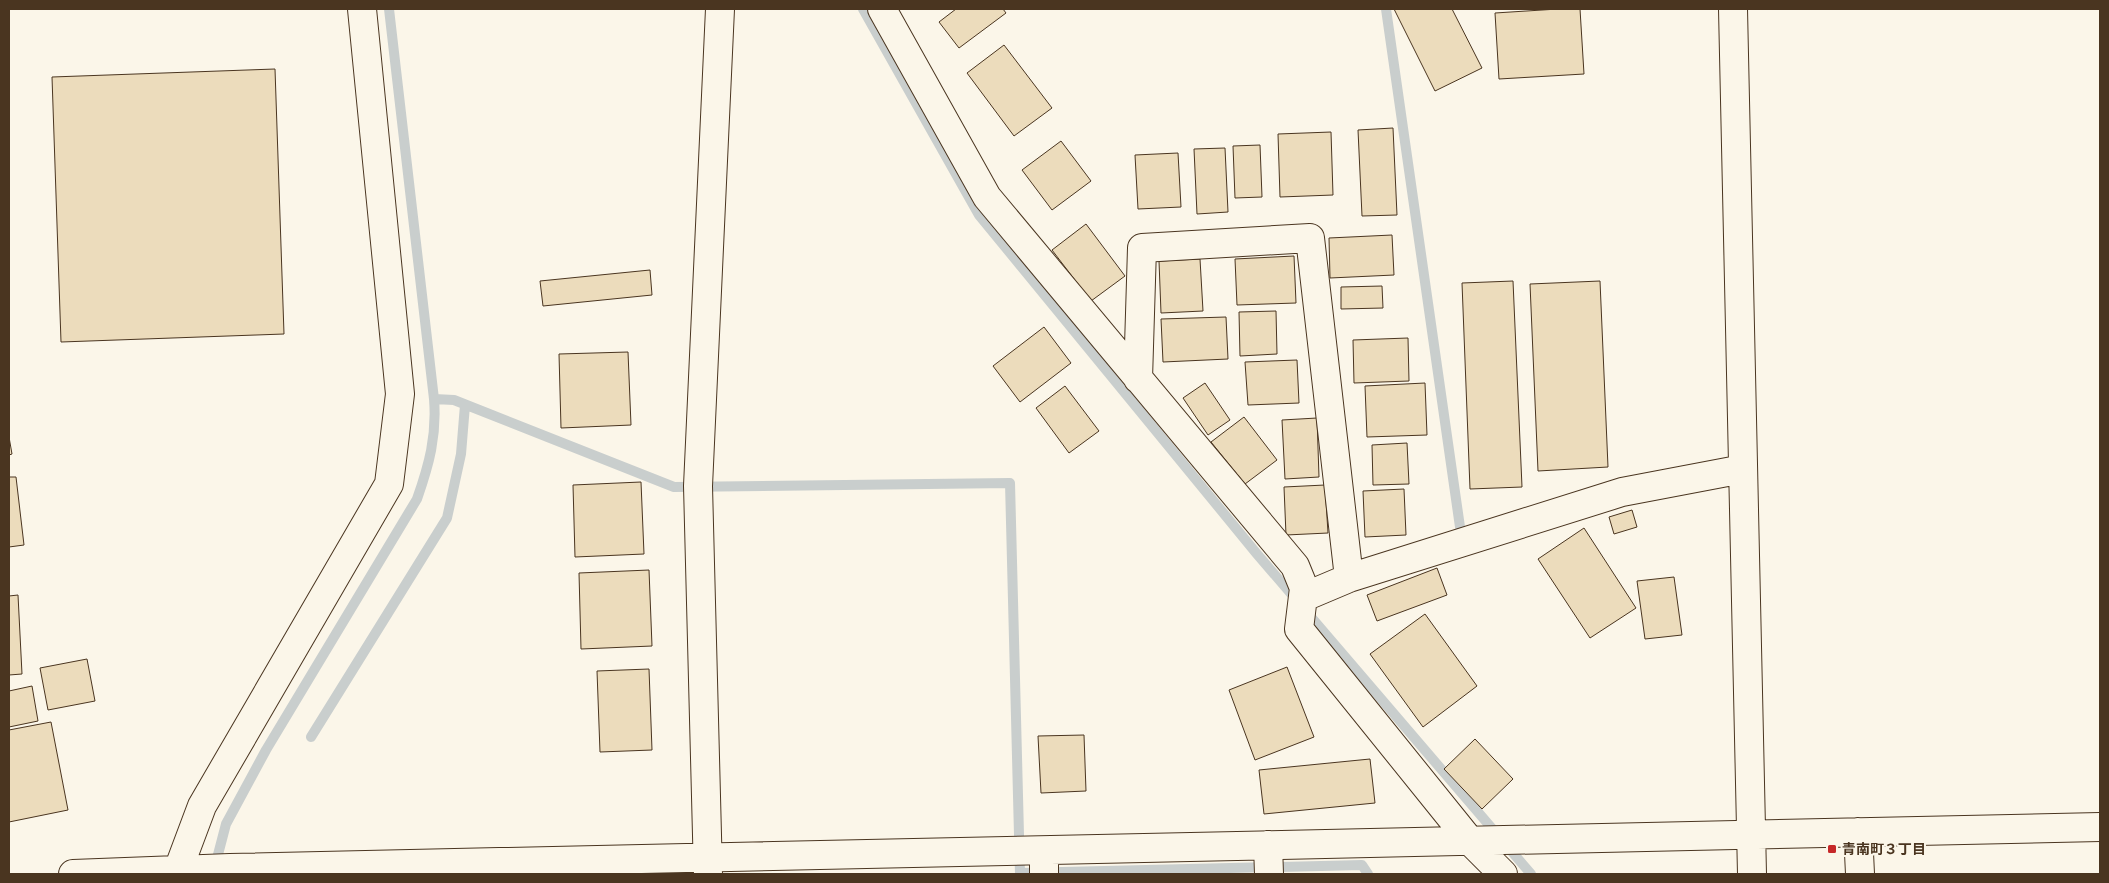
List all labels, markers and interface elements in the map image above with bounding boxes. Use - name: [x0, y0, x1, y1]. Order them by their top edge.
- place label: 青南町３丁目: [1842, 840, 1926, 857]
- marker: 青南町３丁目: [1826, 843, 1838, 855]

